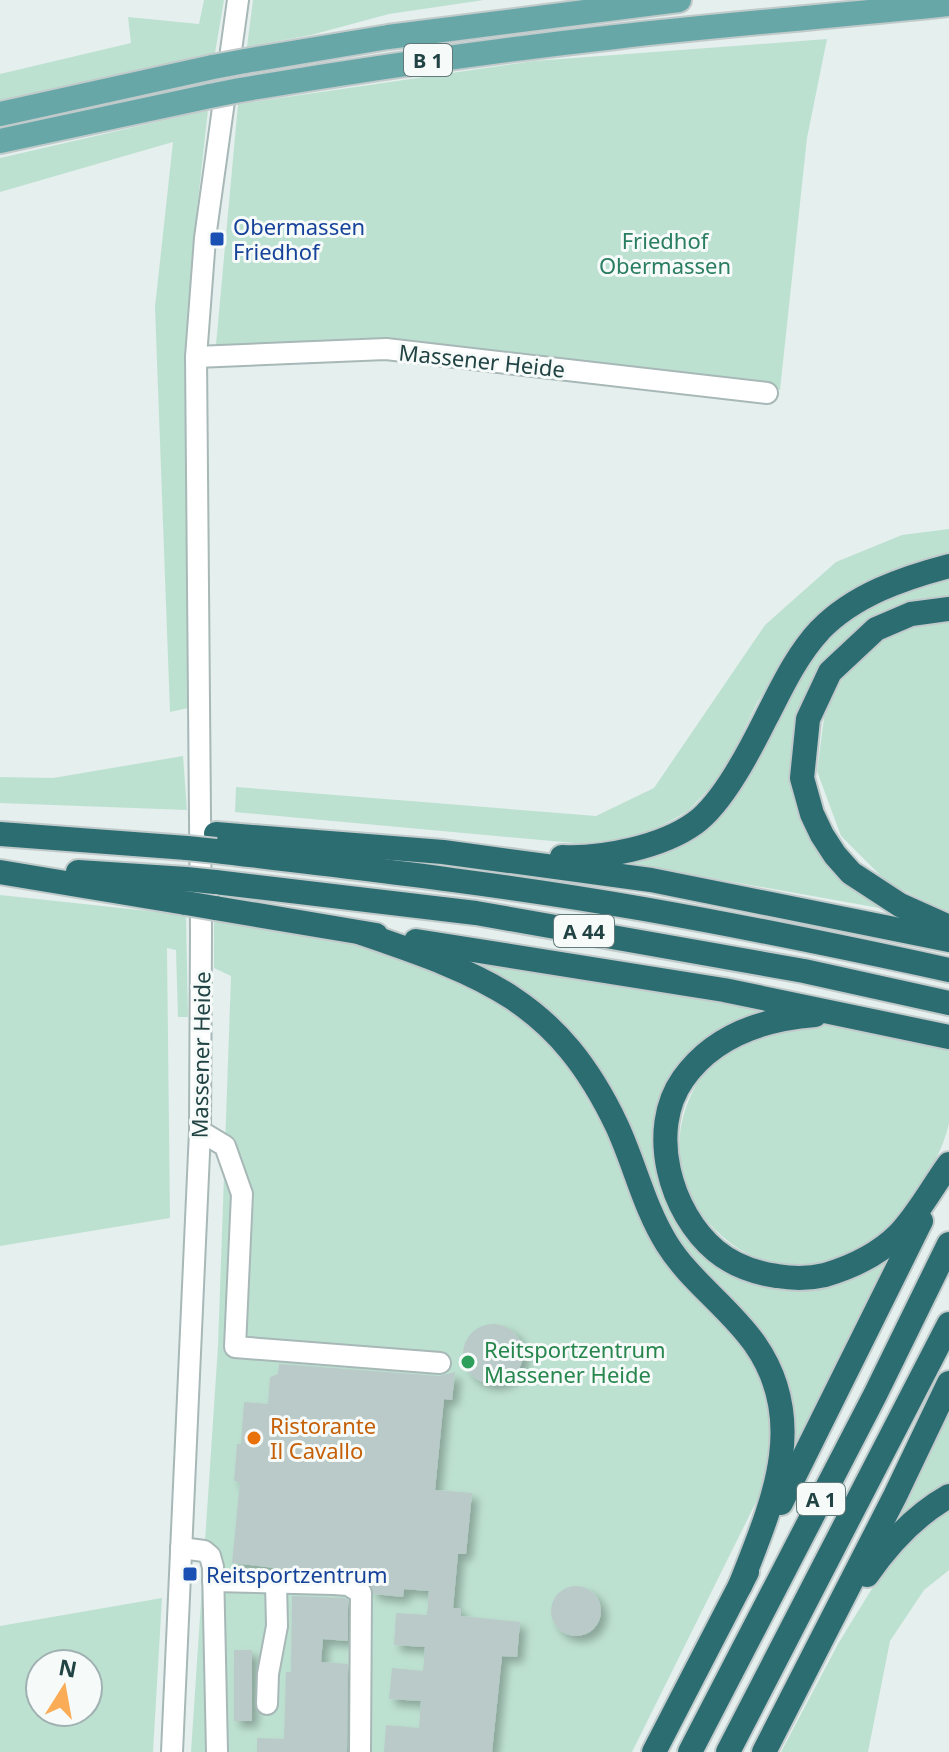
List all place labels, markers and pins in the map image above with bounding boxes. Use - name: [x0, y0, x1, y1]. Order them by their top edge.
- place label: Obermassen Friedhof: [233, 211, 365, 266]
- marker: Obermassen Friedhof: [208, 230, 226, 248]
- place label: Reitsportzentrum Massener Heide: [484, 1334, 666, 1389]
- marker: Reitsportzentrum Massener Heide: [459, 1353, 477, 1371]
- place label: Ristorante Il Cavallo: [270, 1410, 376, 1465]
- marker: Ristorante Il Cavallo: [245, 1429, 263, 1447]
- place label: Reitsportzentrum: [206, 1559, 388, 1589]
- marker: Reitsportzentrum: [181, 1565, 199, 1583]

